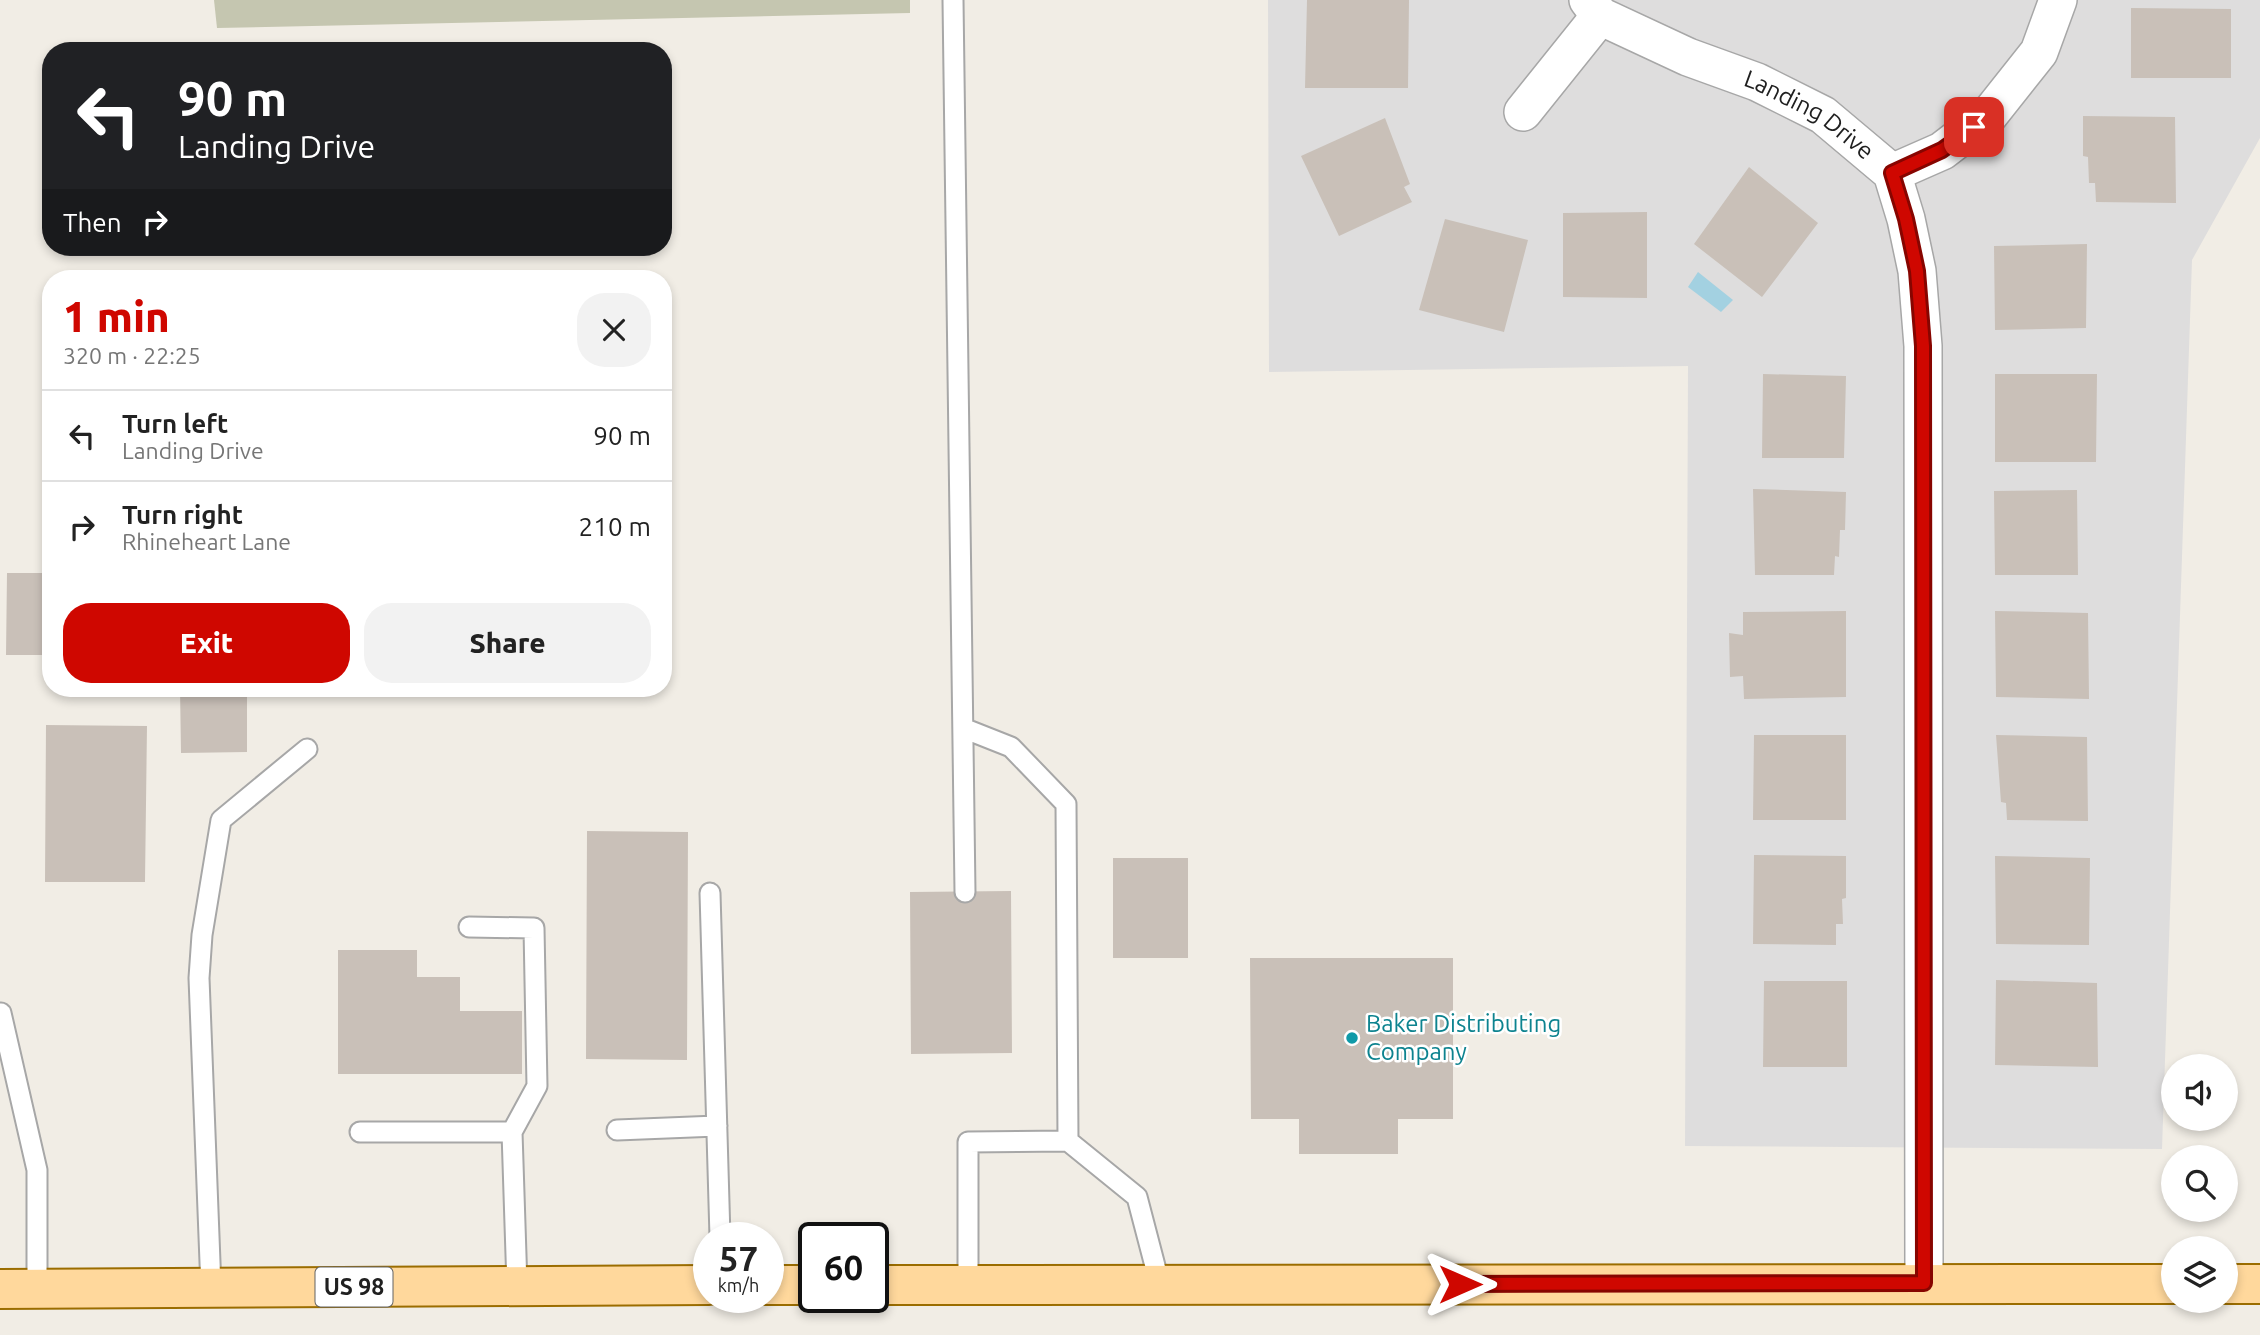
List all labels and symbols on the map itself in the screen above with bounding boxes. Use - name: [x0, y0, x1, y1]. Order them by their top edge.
- street label: Landing Drive: [1741, 65, 1879, 165]
- pin: [1944, 97, 2004, 157]
- place label: Baker Distributing Company: [1366, 1010, 1561, 1065]
- marker: Baker Distributing Company: [1344, 1030, 1360, 1046]
- speed limit sign: 60: [798, 1222, 889, 1313]
- position arrow: [1423, 1247, 1497, 1321]
- road number: US 98: [316, 1268, 392, 1306]

